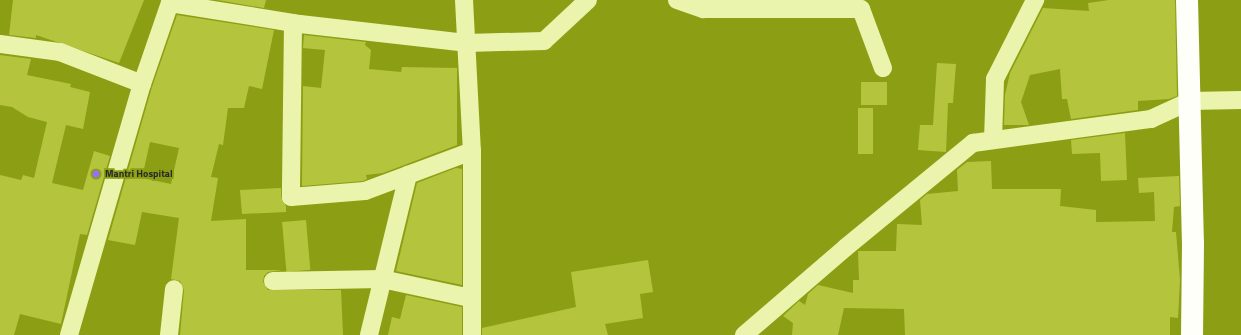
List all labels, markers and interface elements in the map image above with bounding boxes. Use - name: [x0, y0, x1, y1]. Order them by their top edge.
- marker: Mantri Hospital: [90, 168, 102, 180]
- place label: Mantri Hospital: [105, 168, 173, 180]

